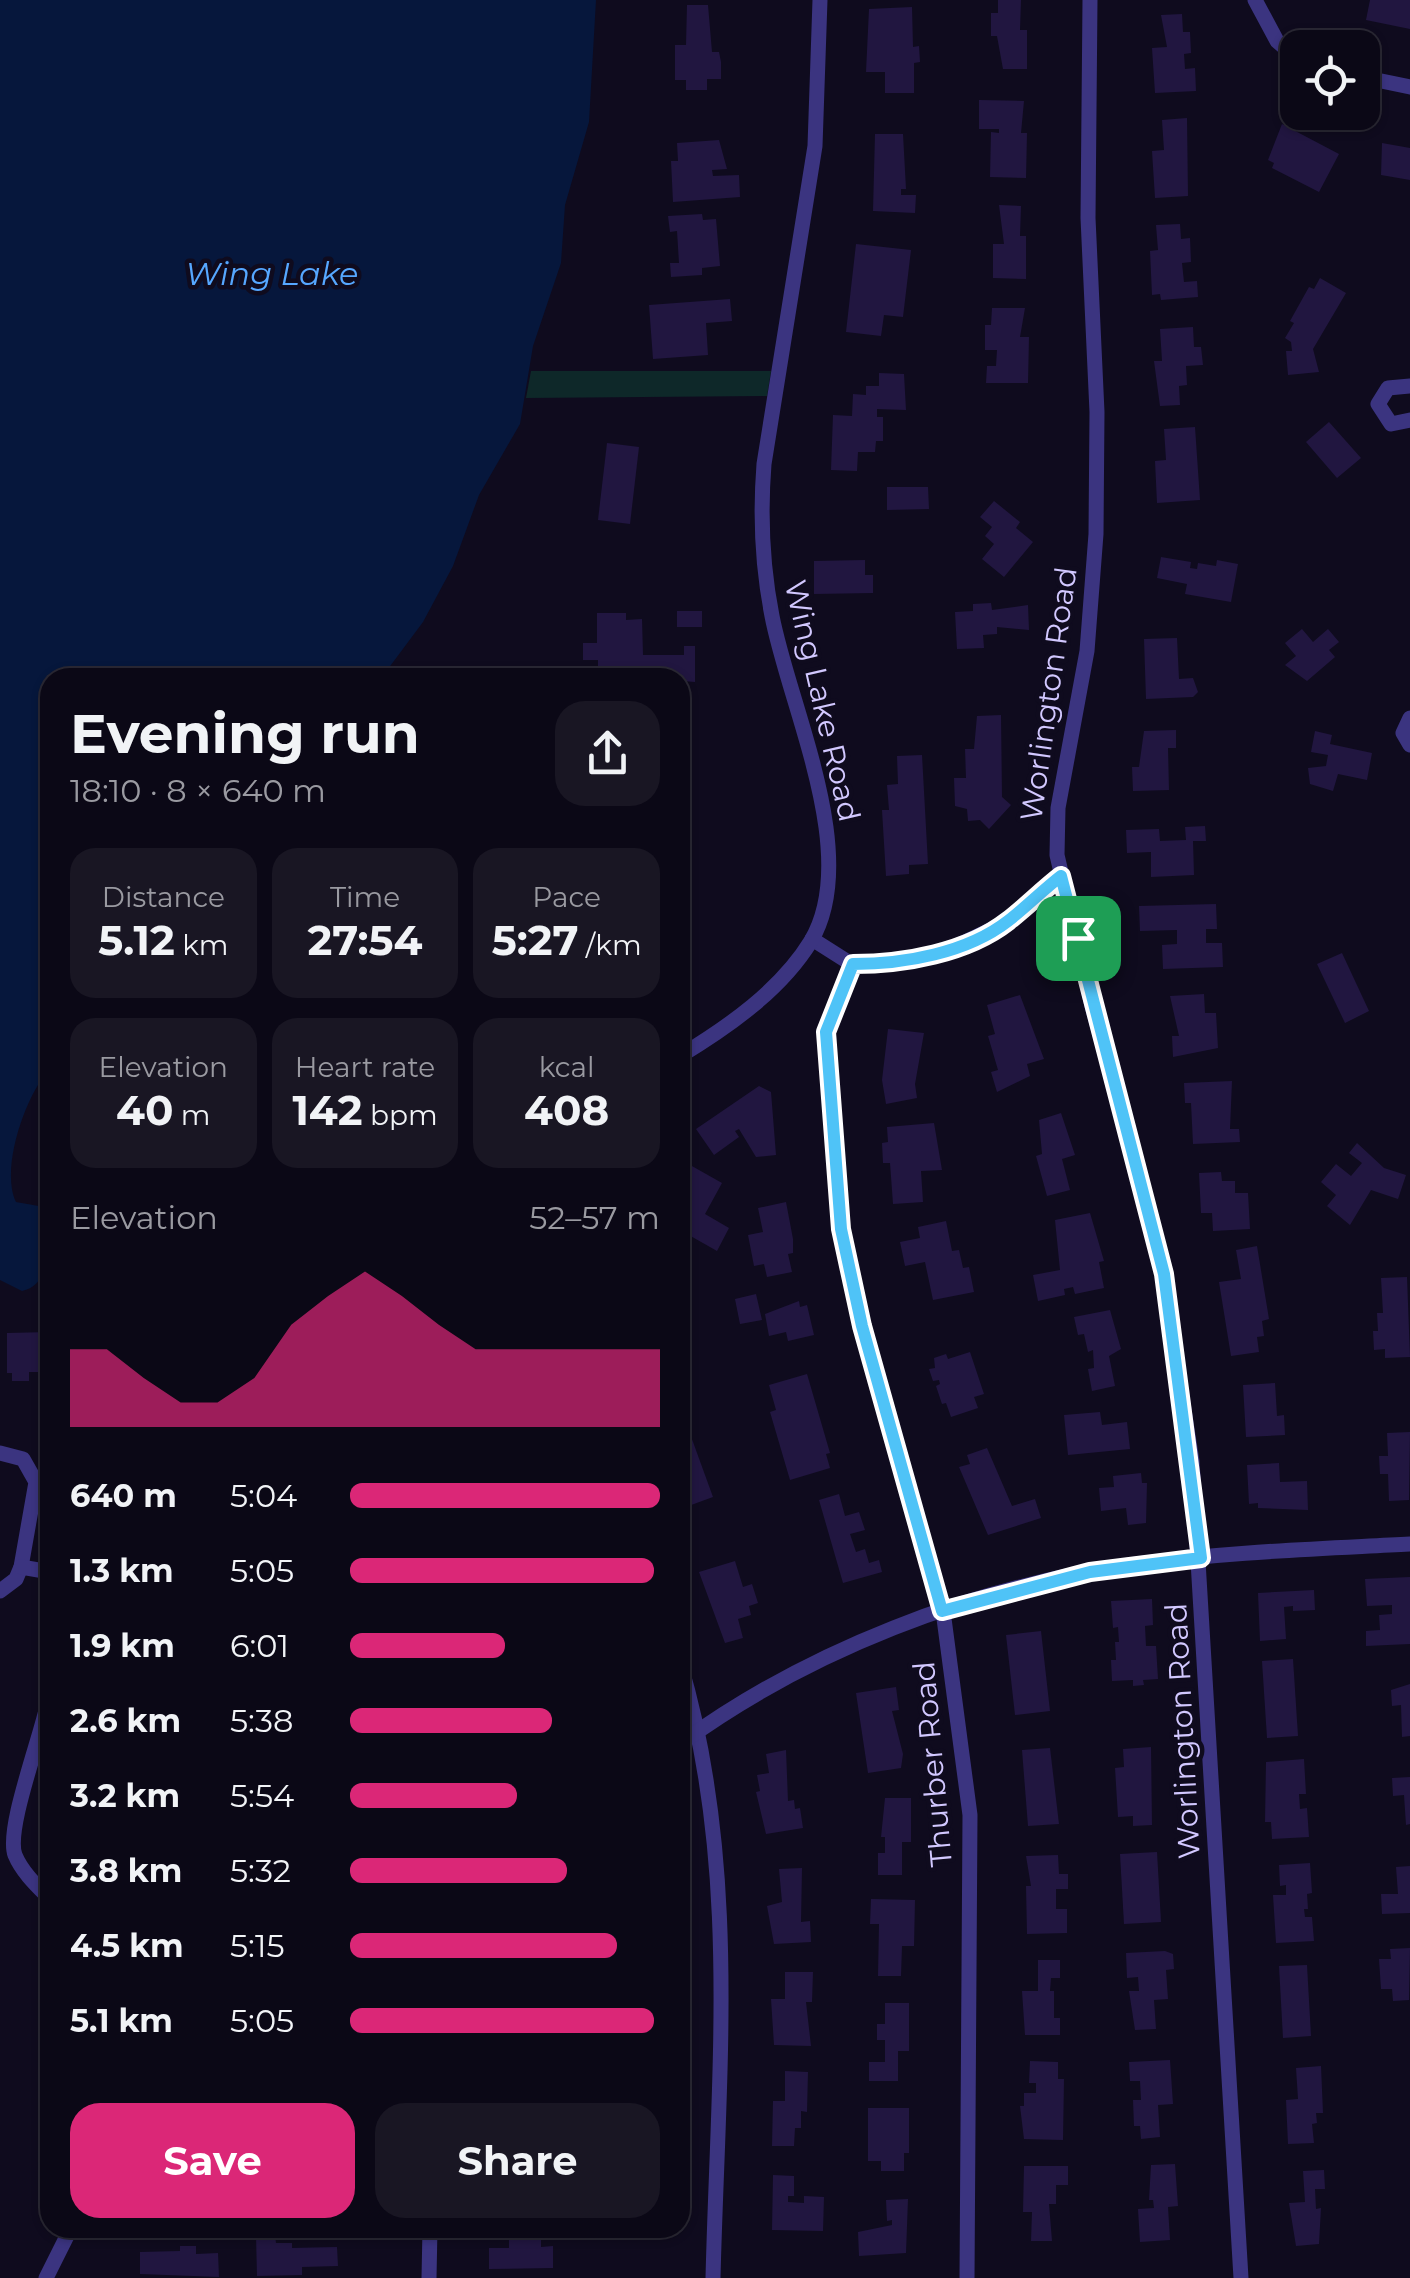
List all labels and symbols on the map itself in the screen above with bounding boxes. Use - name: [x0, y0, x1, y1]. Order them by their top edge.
- water label: Wing Lake: [186, 254, 358, 293]
- street label: Worlington Road: [1012, 564, 1085, 823]
- street label: Wing Lake Road: [777, 577, 868, 825]
- pin: [1036, 896, 1121, 981]
- street label: Worlington Road: [1157, 1602, 1208, 1860]
- street label: Thurber Road: [905, 1660, 960, 1868]

